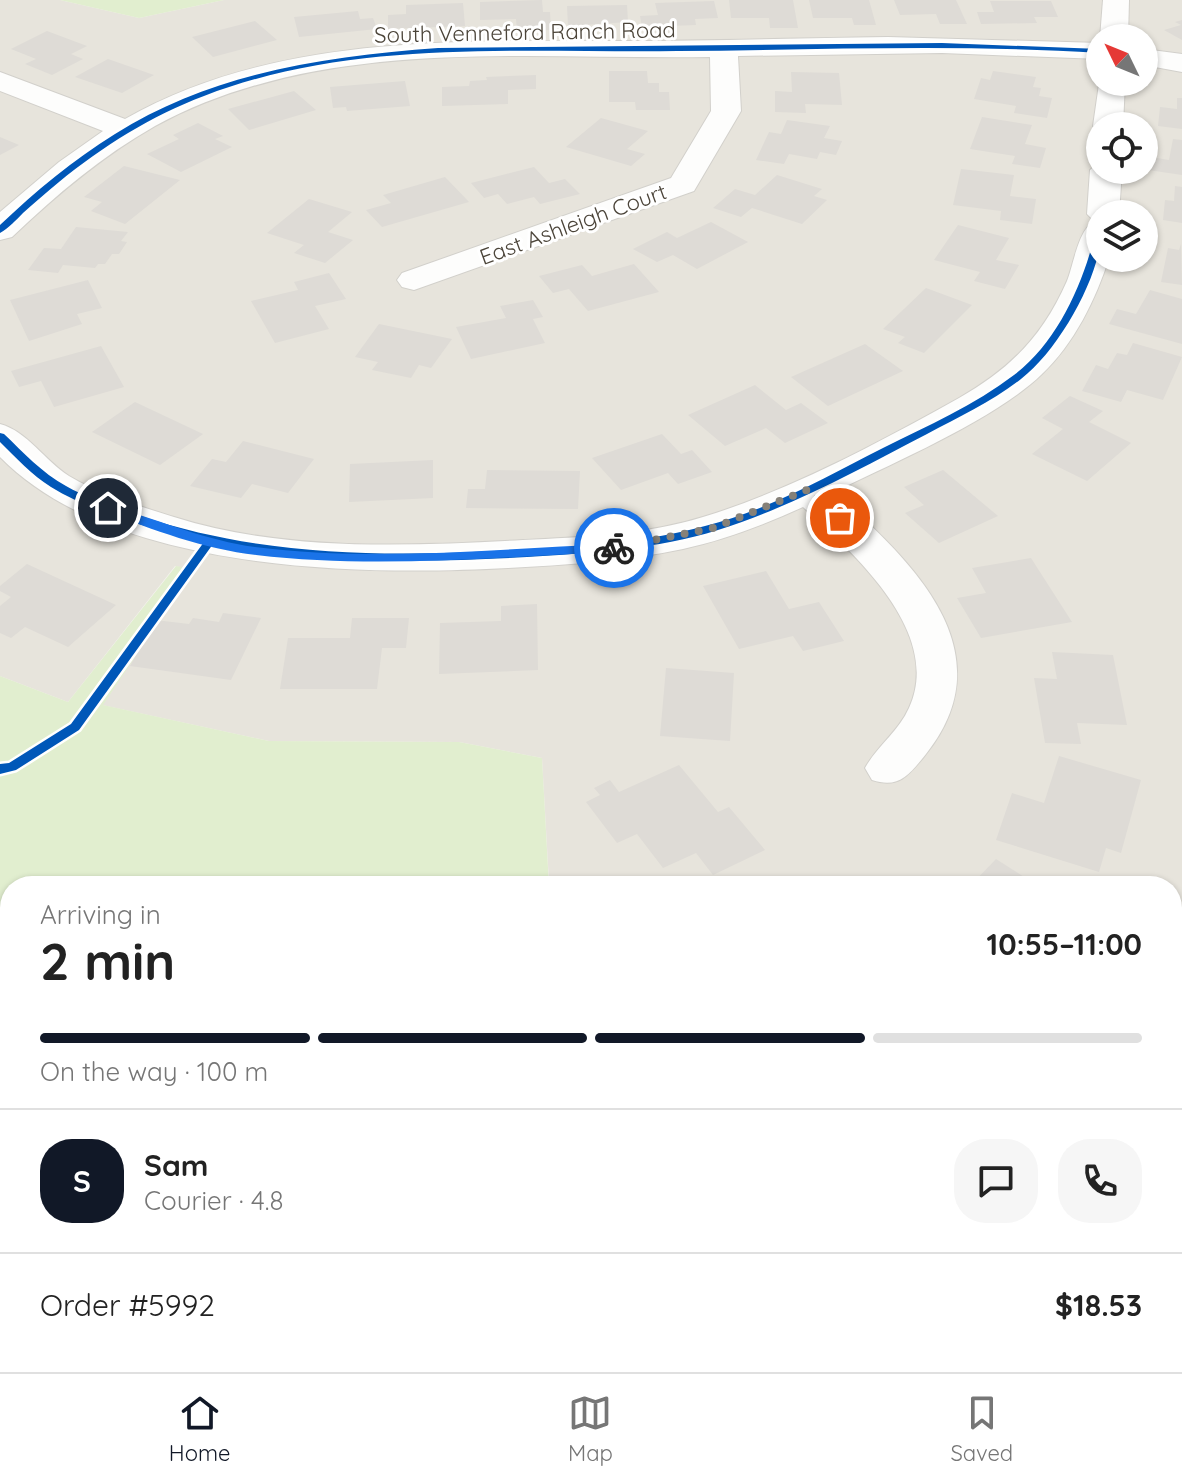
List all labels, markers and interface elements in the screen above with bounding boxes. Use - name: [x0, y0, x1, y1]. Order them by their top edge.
- street label: South Venneford Ranch Road: [374, 15, 676, 49]
- north arrow: [1086, 24, 1158, 96]
- map controls: [1086, 24, 1158, 272]
- button: locate: [1086, 112, 1158, 184]
- street label: East Ashleigh Court: [476, 177, 670, 271]
- button: layers: [1086, 200, 1158, 272]
- pin: [74, 474, 142, 542]
- pin: [806, 484, 874, 552]
- icon: home: [86, 486, 130, 530]
- icon: bag: [818, 496, 862, 540]
- courier: [574, 508, 654, 588]
- icon: bike: [592, 526, 636, 570]
- text: Arriving in: [40, 898, 161, 931]
- text: 10:55–11:00: [987, 925, 1142, 963]
- text: 2 min: [40, 928, 175, 993]
- text: On the way · 100 m: [40, 1055, 268, 1088]
- button: chat: [954, 1139, 1038, 1223]
- button: phone: [1058, 1139, 1142, 1223]
- text: Sam: [144, 1146, 208, 1184]
- text: S: [73, 1162, 91, 1200]
- text: Courier · 4.8: [144, 1184, 283, 1217]
- text: Order #5992: [40, 1286, 215, 1324]
- text: $18.53: [1055, 1286, 1142, 1324]
- tab: Home: [169, 1391, 230, 1467]
- tab: Map: [568, 1391, 613, 1467]
- tab: Saved: [950, 1391, 1013, 1467]

